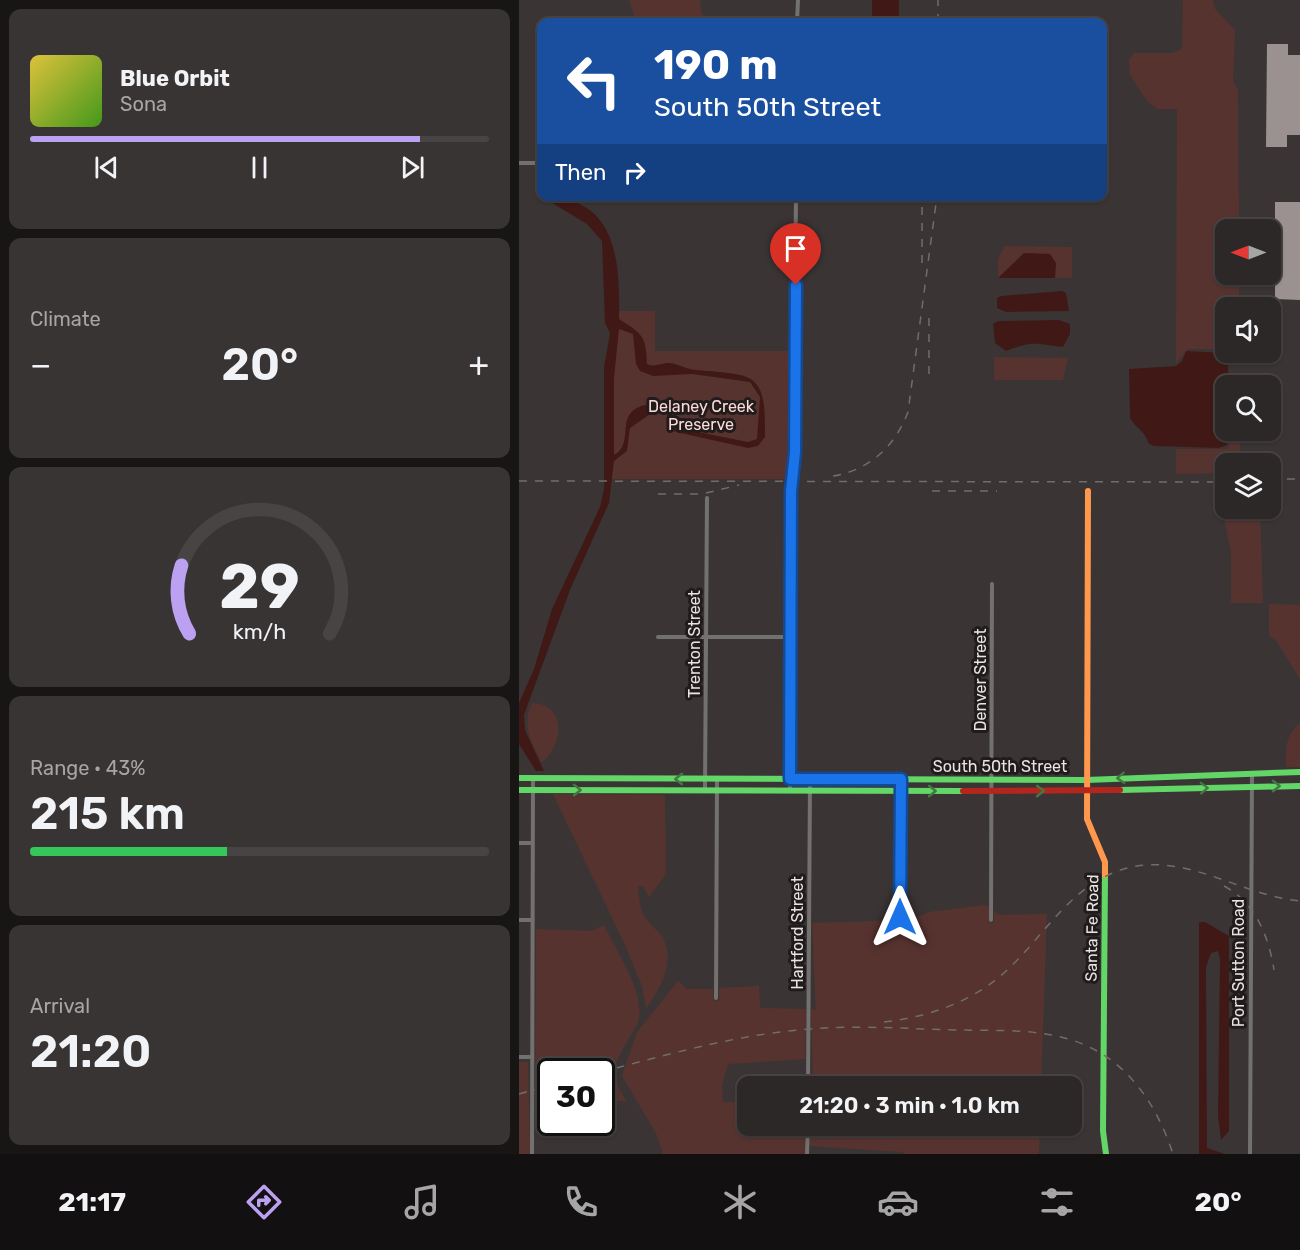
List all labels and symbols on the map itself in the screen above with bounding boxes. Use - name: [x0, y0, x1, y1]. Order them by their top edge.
- north arrow: [1215, 219, 1281, 285]
- pin: [770, 223, 821, 285]
- park label: Delaney Creek Preserve: [648, 397, 755, 434]
- street label: Trenton Street: [685, 590, 704, 698]
- street label: Denver Street: [971, 629, 990, 731]
- street label: South 50th Street: [933, 757, 1067, 776]
- one-way arrow: [1117, 772, 1126, 785]
- one-way arrow: [674, 773, 683, 785]
- one-way arrow: [1271, 780, 1280, 792]
- one-way arrow: [1199, 781, 1208, 794]
- one-way arrow: [573, 784, 582, 796]
- one-way arrow: [928, 785, 937, 797]
- one-way arrow: [1035, 785, 1044, 797]
- street label: Santa Fe Road: [1082, 874, 1102, 982]
- street label: Hartford Street: [788, 876, 807, 990]
- position arrow: [868, 885, 932, 949]
- street label: Port Sutton Road: [1229, 899, 1248, 1027]
- speed limit sign: 30: [537, 1058, 615, 1136]

